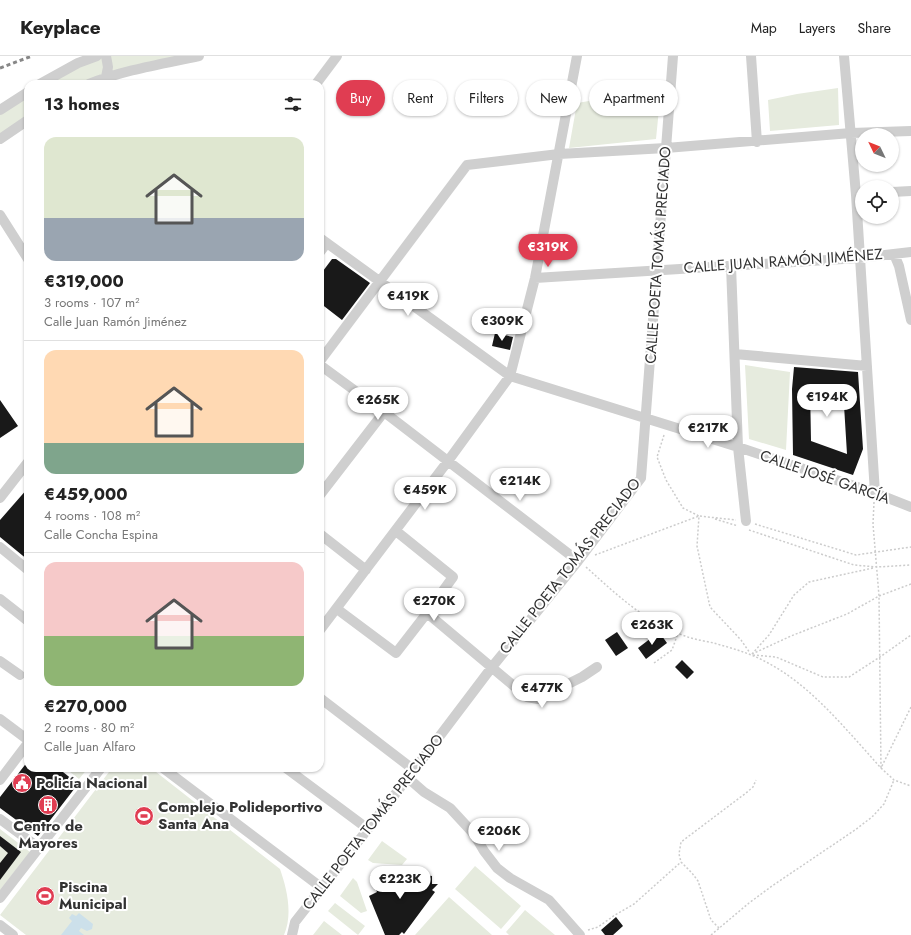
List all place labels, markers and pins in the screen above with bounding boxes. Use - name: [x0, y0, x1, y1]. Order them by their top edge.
- pin: €319K: [520, 234, 576, 268]
- pin: €419K: [380, 283, 436, 317]
- pin: €309K: [474, 308, 530, 342]
- pin: €194K: [799, 384, 855, 418]
- pin: €265K: [350, 387, 406, 421]
- pin: €217K: [680, 415, 736, 449]
- pin: €214K: [492, 468, 548, 502]
- pin: €459K: [397, 477, 453, 511]
- pin: €270K: [406, 588, 462, 622]
- pin: €263K: [624, 612, 680, 646]
- pin: €477K: [514, 675, 570, 709]
- public building icon: Policía Nacional: [11, 772, 33, 794]
- place label: Policía Nacional: [36, 772, 147, 794]
- building icon: Centro de Mayores: [37, 794, 59, 816]
- place label: Complejo Polideportivo Santa Ana: [158, 796, 323, 835]
- sports icon: Complejo Polideportivo Santa Ana: [133, 805, 155, 827]
- place label: Centro de Mayores: [13, 815, 83, 854]
- pin: €206K: [471, 818, 527, 852]
- pin: €223K: [372, 866, 428, 900]
- place label: Piscina Municipal: [59, 876, 127, 915]
- sports icon: Piscina Municipal: [34, 885, 56, 907]

